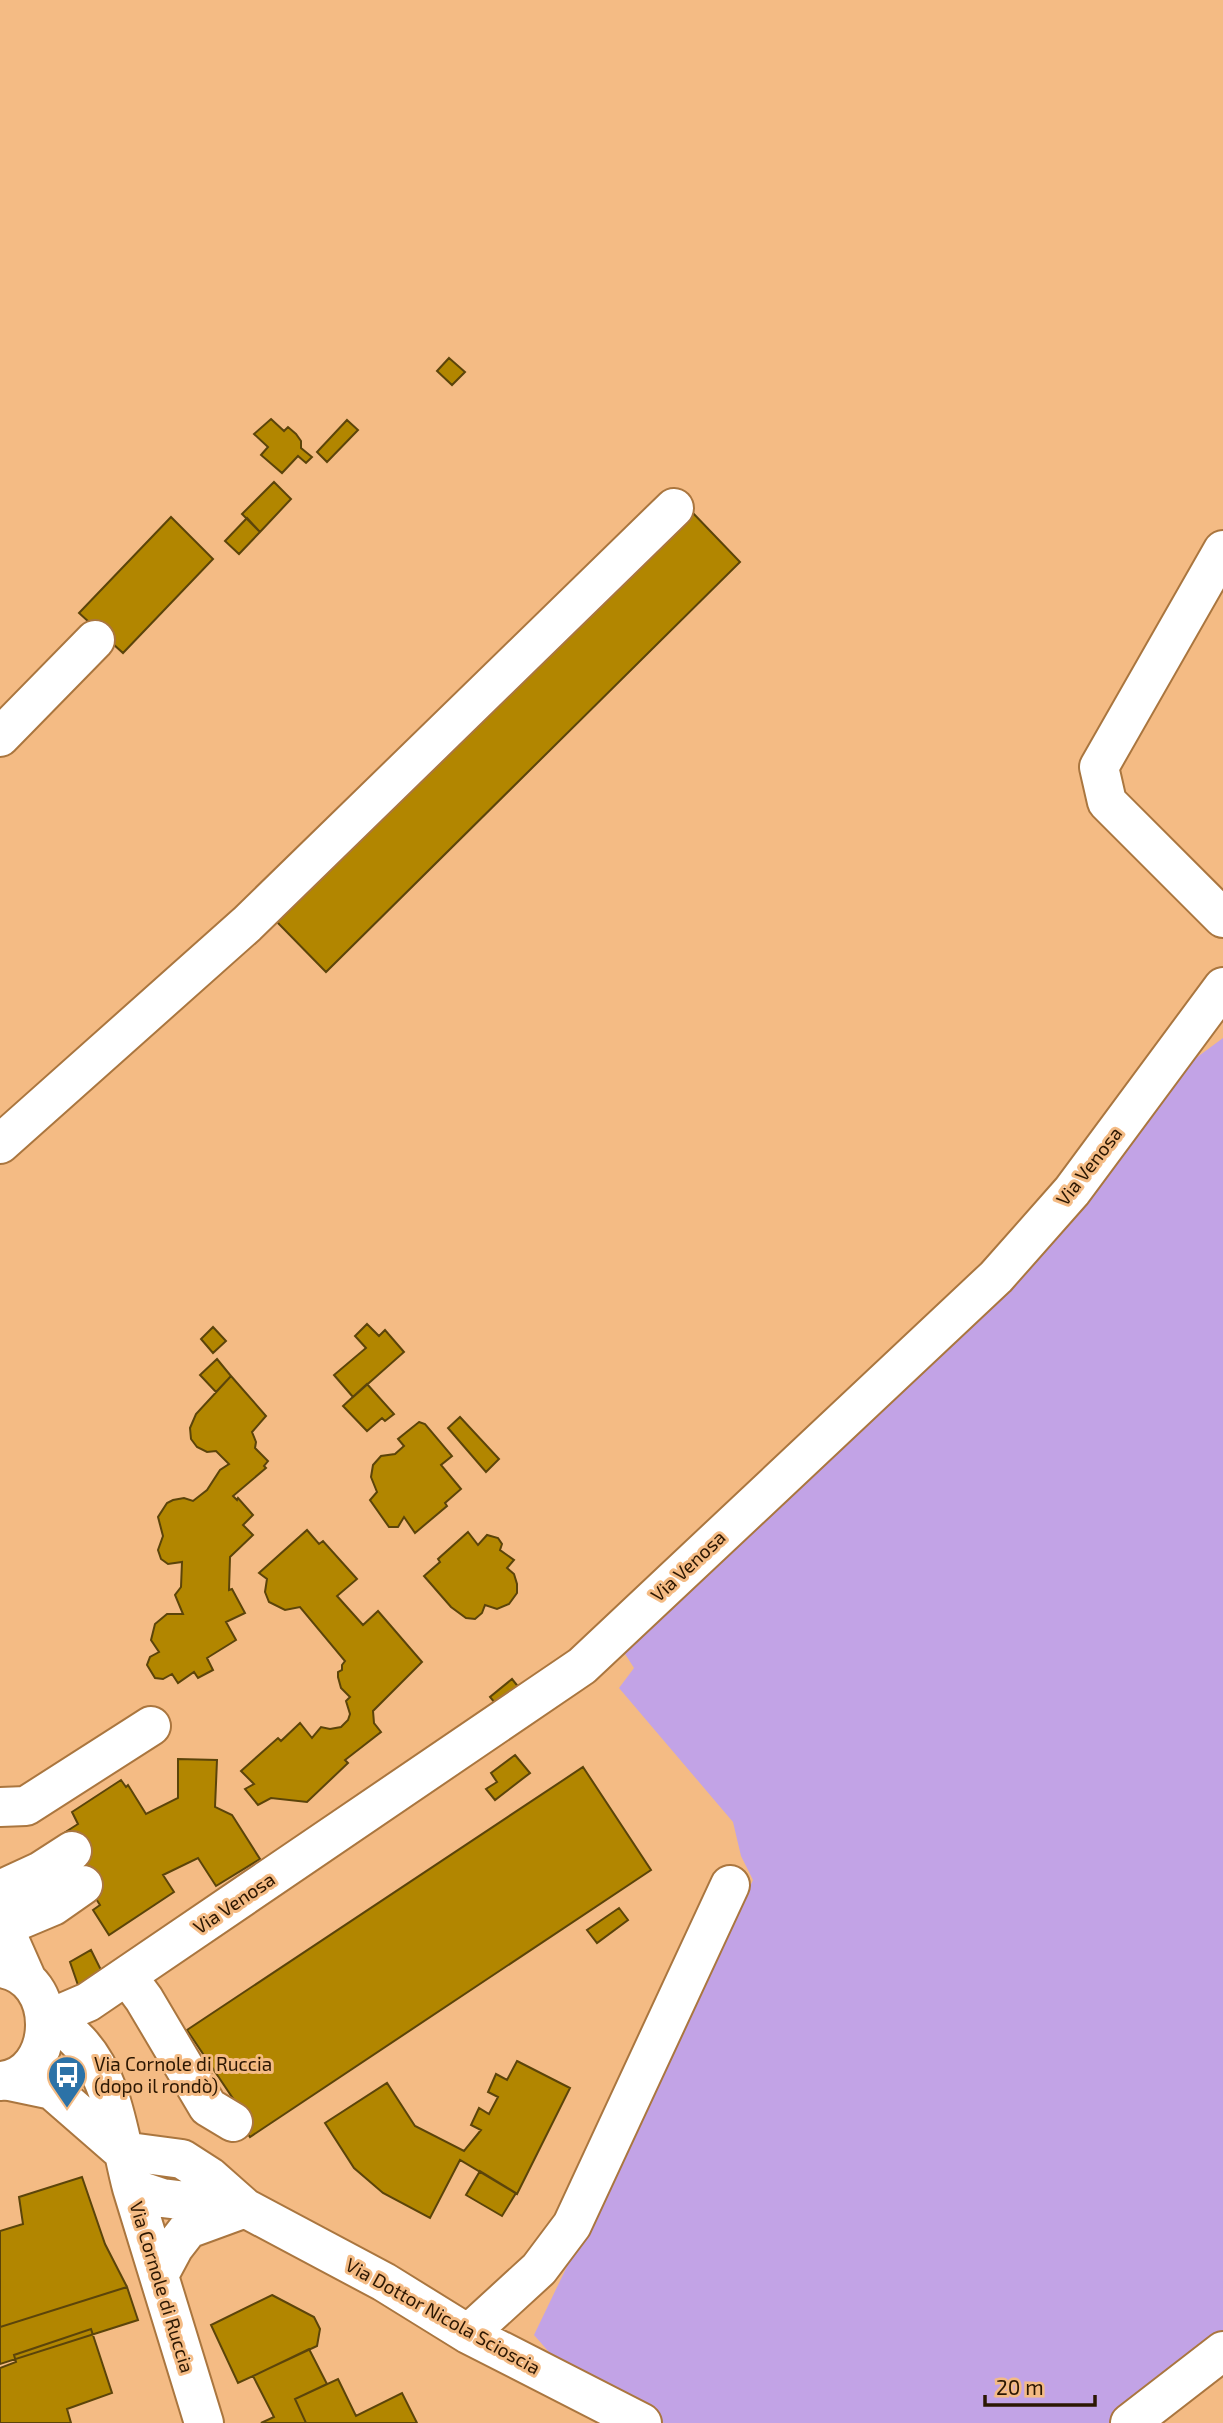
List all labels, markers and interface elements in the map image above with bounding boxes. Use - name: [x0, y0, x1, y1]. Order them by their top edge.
- street label: Via Venosa: [1051, 1122, 1126, 1210]
- street label: Via Venosa: [646, 1525, 730, 1606]
- street label: Via Venosa: [189, 1867, 279, 1938]
- place label: Via Cornole di Ruccia (dopo il rondò): [94, 2052, 272, 2097]
- bus stop icon: Via Cornole di Ruccia (dopo il rondò): [46, 2054, 88, 2109]
- street label: Via Cornole di Ruccia: [125, 2198, 200, 2375]
- street label: Via Dottor Nicola Scioscia: [342, 2252, 545, 2379]
- scale bar: [985, 2364, 1095, 2408]
- text: 20 m: [996, 2374, 1044, 2399]

